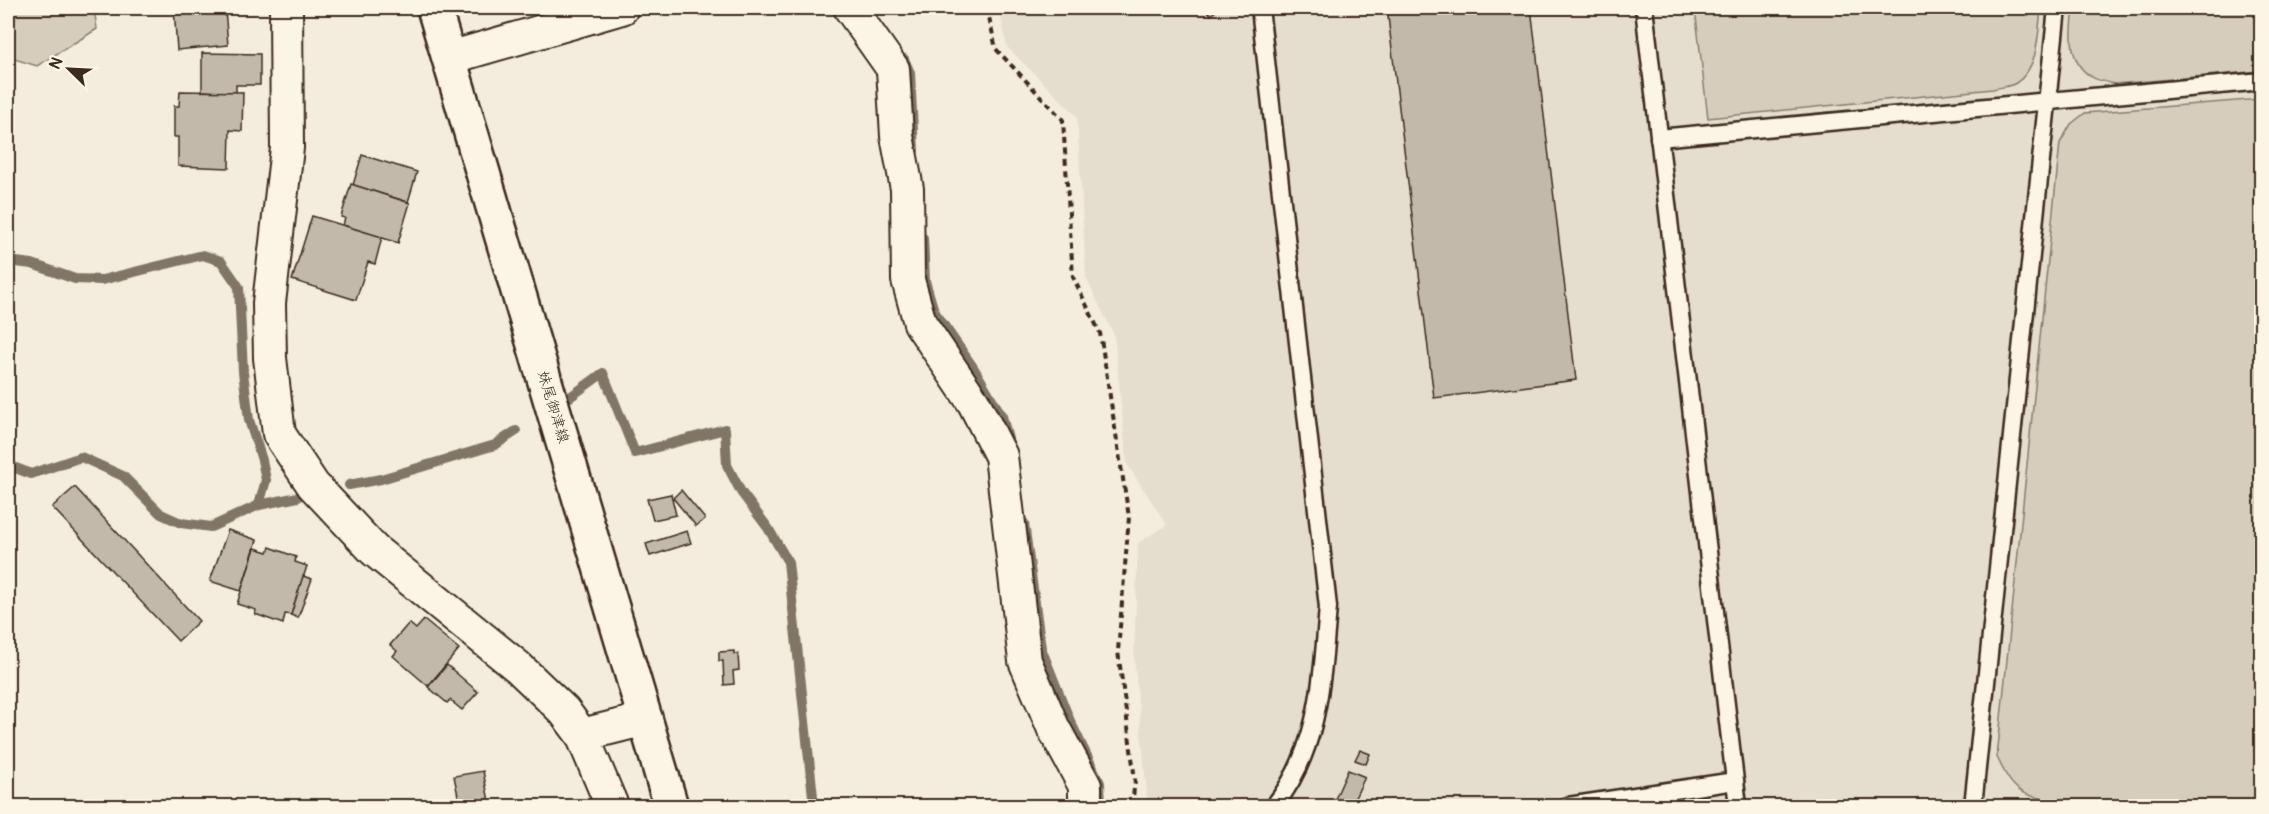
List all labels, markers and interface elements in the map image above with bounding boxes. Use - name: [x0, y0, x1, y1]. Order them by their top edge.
- north arrow: [39, 39, 99, 99]
- text: N: [45, 54, 68, 72]
- street label: 妹尾御津線: [533, 368, 573, 446]

